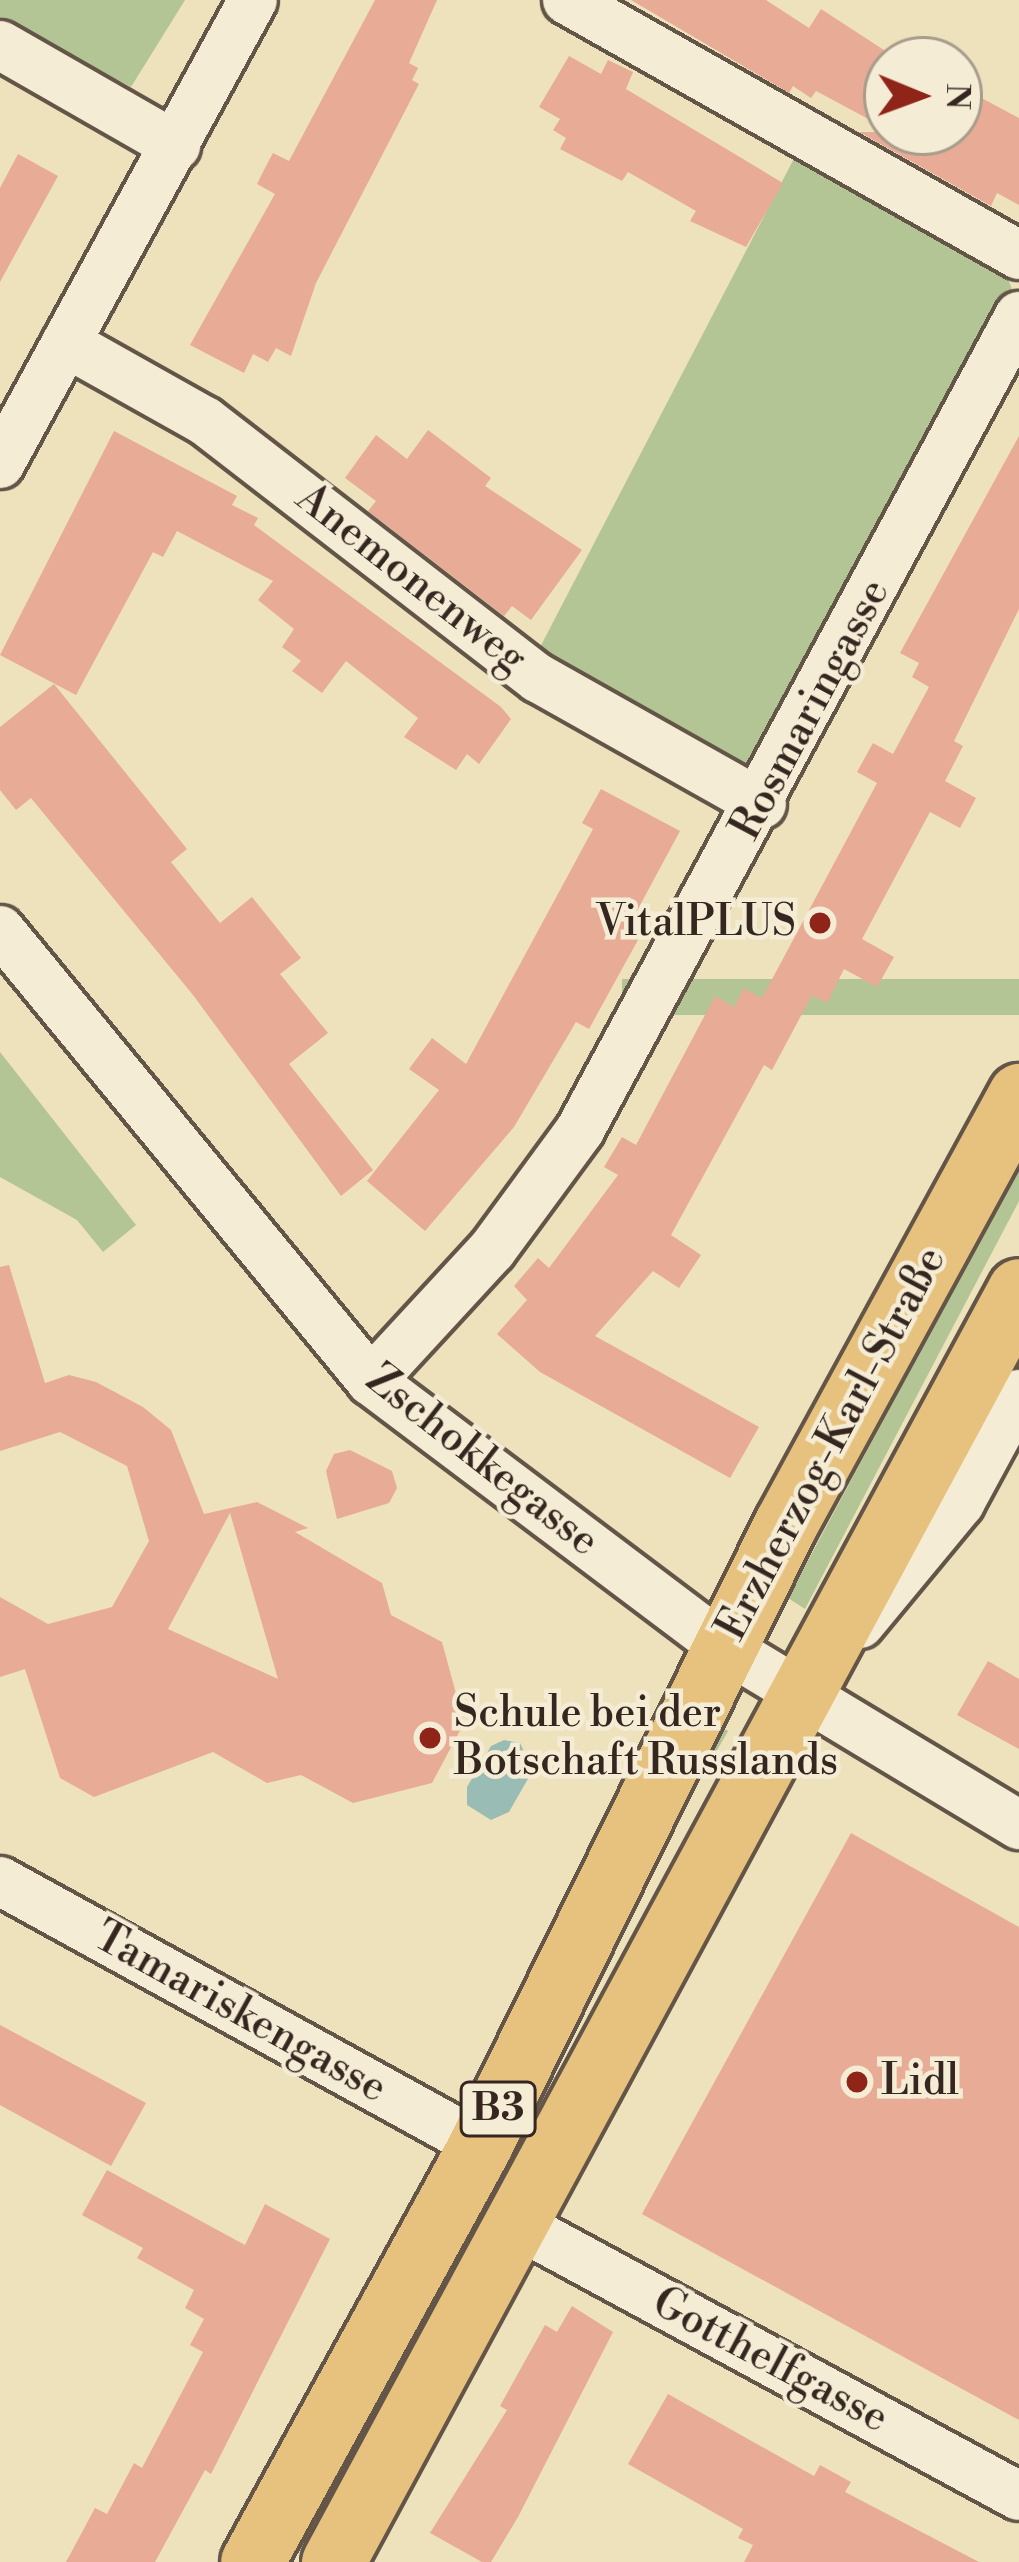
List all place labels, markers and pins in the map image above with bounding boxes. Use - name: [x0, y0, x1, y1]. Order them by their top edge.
- place label: VitalPLUS: [596, 898, 796, 948]
- marker: VitalPLUS: [807, 910, 833, 936]
- place label: Schule bei der Botschaft Russlands: [454, 1689, 838, 1788]
- marker: Schule bei der Botschaft Russlands: [417, 1725, 443, 1751]
- place label: Lidl: [881, 2057, 959, 2107]
- marker: Lidl: [844, 2069, 870, 2095]

